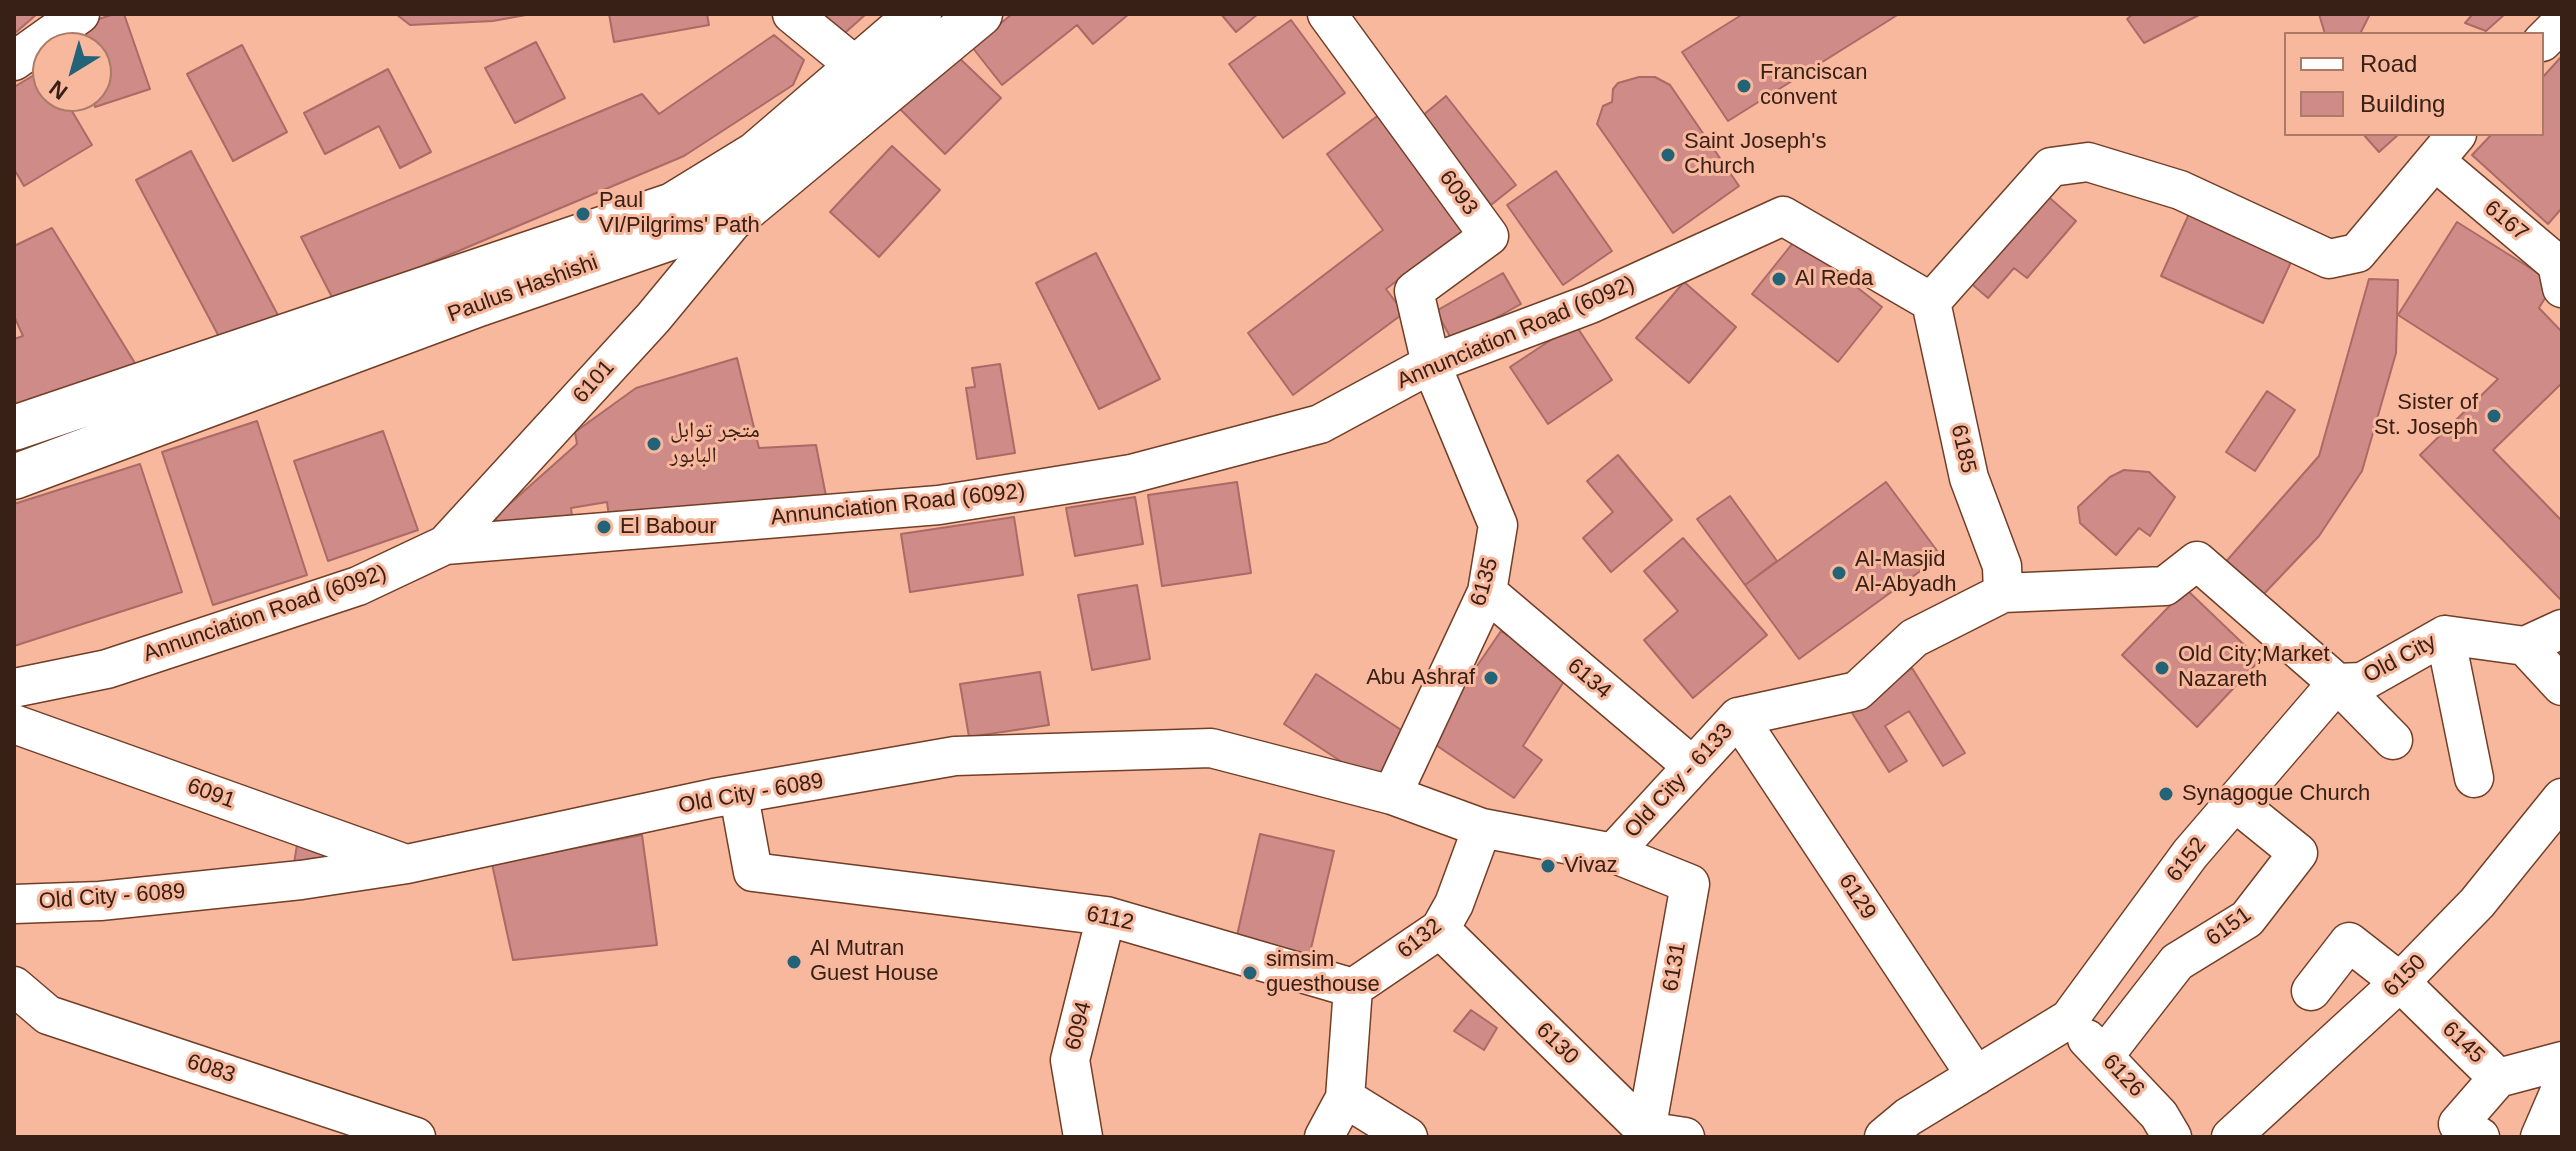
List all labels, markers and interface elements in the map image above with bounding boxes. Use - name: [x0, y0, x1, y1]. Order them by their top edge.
- north arrow: [32, 32, 112, 112]
- legend: [2284, 32, 2544, 136]
- text: Road: [2360, 50, 2417, 77]
- place label: Franciscan convent: [1760, 60, 1868, 112]
- text: N: [45, 75, 72, 105]
- marker: Franciscan convent: [1735, 77, 1753, 95]
- text: Building: [2360, 90, 2445, 117]
- place label: Saint Joseph's Church: [1684, 129, 1826, 180]
- marker: Saint Joseph's Church: [1659, 146, 1677, 164]
- street label: 6093: [1433, 165, 1483, 221]
- place label: Paul VI/Pilgrims' Path: [599, 188, 760, 240]
- street label: 6167: [2479, 195, 2533, 247]
- marker: Paul VI/Pilgrims' Path: [574, 205, 592, 223]
- street label: Paulus Hashishi: [444, 250, 602, 328]
- place label: Al Reda: [1795, 266, 1873, 292]
- marker: Al Reda: [1770, 270, 1788, 288]
- street label: Annunciation Road (6092): [1393, 271, 1639, 395]
- street label: 6101: [568, 355, 620, 409]
- place label: Sister of St. Joseph: [2374, 390, 2478, 442]
- marker: Sister of St. Joseph: [2485, 407, 2503, 425]
- place label: متجر توابل البابور: [670, 418, 760, 470]
- street label: 6185: [1945, 422, 1981, 476]
- marker: متجر توابل البابور: [645, 435, 663, 453]
- street label: Annunciation Road (6092): [770, 479, 1026, 531]
- place label: El Babour: [620, 514, 717, 540]
- marker: El Babour: [595, 518, 613, 536]
- place label: Al-Masjid Al-Abyadh: [1855, 547, 1957, 598]
- street label: 6135: [1466, 555, 1504, 609]
- street label: Annunciation Road (6092): [140, 560, 390, 668]
- marker: Al-Masjid Al-Abyadh: [1830, 564, 1848, 582]
- street label: Old City: [2359, 629, 2441, 689]
- place label: Old City;Market Nazareth: [2178, 642, 2330, 694]
- street label: 6134: [1562, 653, 1616, 705]
- marker: Old City;Market Nazareth: [2153, 659, 2171, 677]
- place label: Abu Ashraf: [1366, 665, 1475, 691]
- marker: Abu Ashraf: [1482, 669, 1500, 687]
- street label: Old City - 6133: [1619, 718, 1739, 844]
- street label: Old City - 6089: [676, 768, 826, 820]
- street label: 6091: [183, 773, 239, 815]
- place label: Synagogue Church: [2182, 781, 2370, 807]
- marker: Synagogue Church: [2157, 785, 2175, 803]
- street label: 6152: [2162, 833, 2212, 887]
- place label: Vivaz: [1564, 853, 1617, 879]
- marker: Vivaz: [1539, 857, 1557, 875]
- street label: 6129: [1833, 869, 1881, 925]
- street label: Old City - 6089: [38, 879, 186, 915]
- street label: 6112: [1084, 901, 1136, 937]
- street label: 6151: [2201, 902, 2257, 952]
- street label: 6132: [1393, 913, 1447, 965]
- place label: Al Mutran Guest House: [810, 936, 938, 988]
- street label: 6131: [1658, 941, 1692, 993]
- place label: simsim guesthouse: [1266, 947, 1380, 998]
- street label: 6150: [2378, 949, 2432, 1003]
- marker: Al Mutran Guest House: [785, 953, 803, 971]
- marker: simsim guesthouse: [1241, 964, 1259, 982]
- street label: 6094: [1060, 999, 1098, 1053]
- street label: 6145: [2436, 1017, 2490, 1069]
- street label: 6130: [1530, 1018, 1584, 1070]
- street label: 6083: [184, 1049, 238, 1089]
- street label: 6126: [2097, 1049, 2149, 1103]

